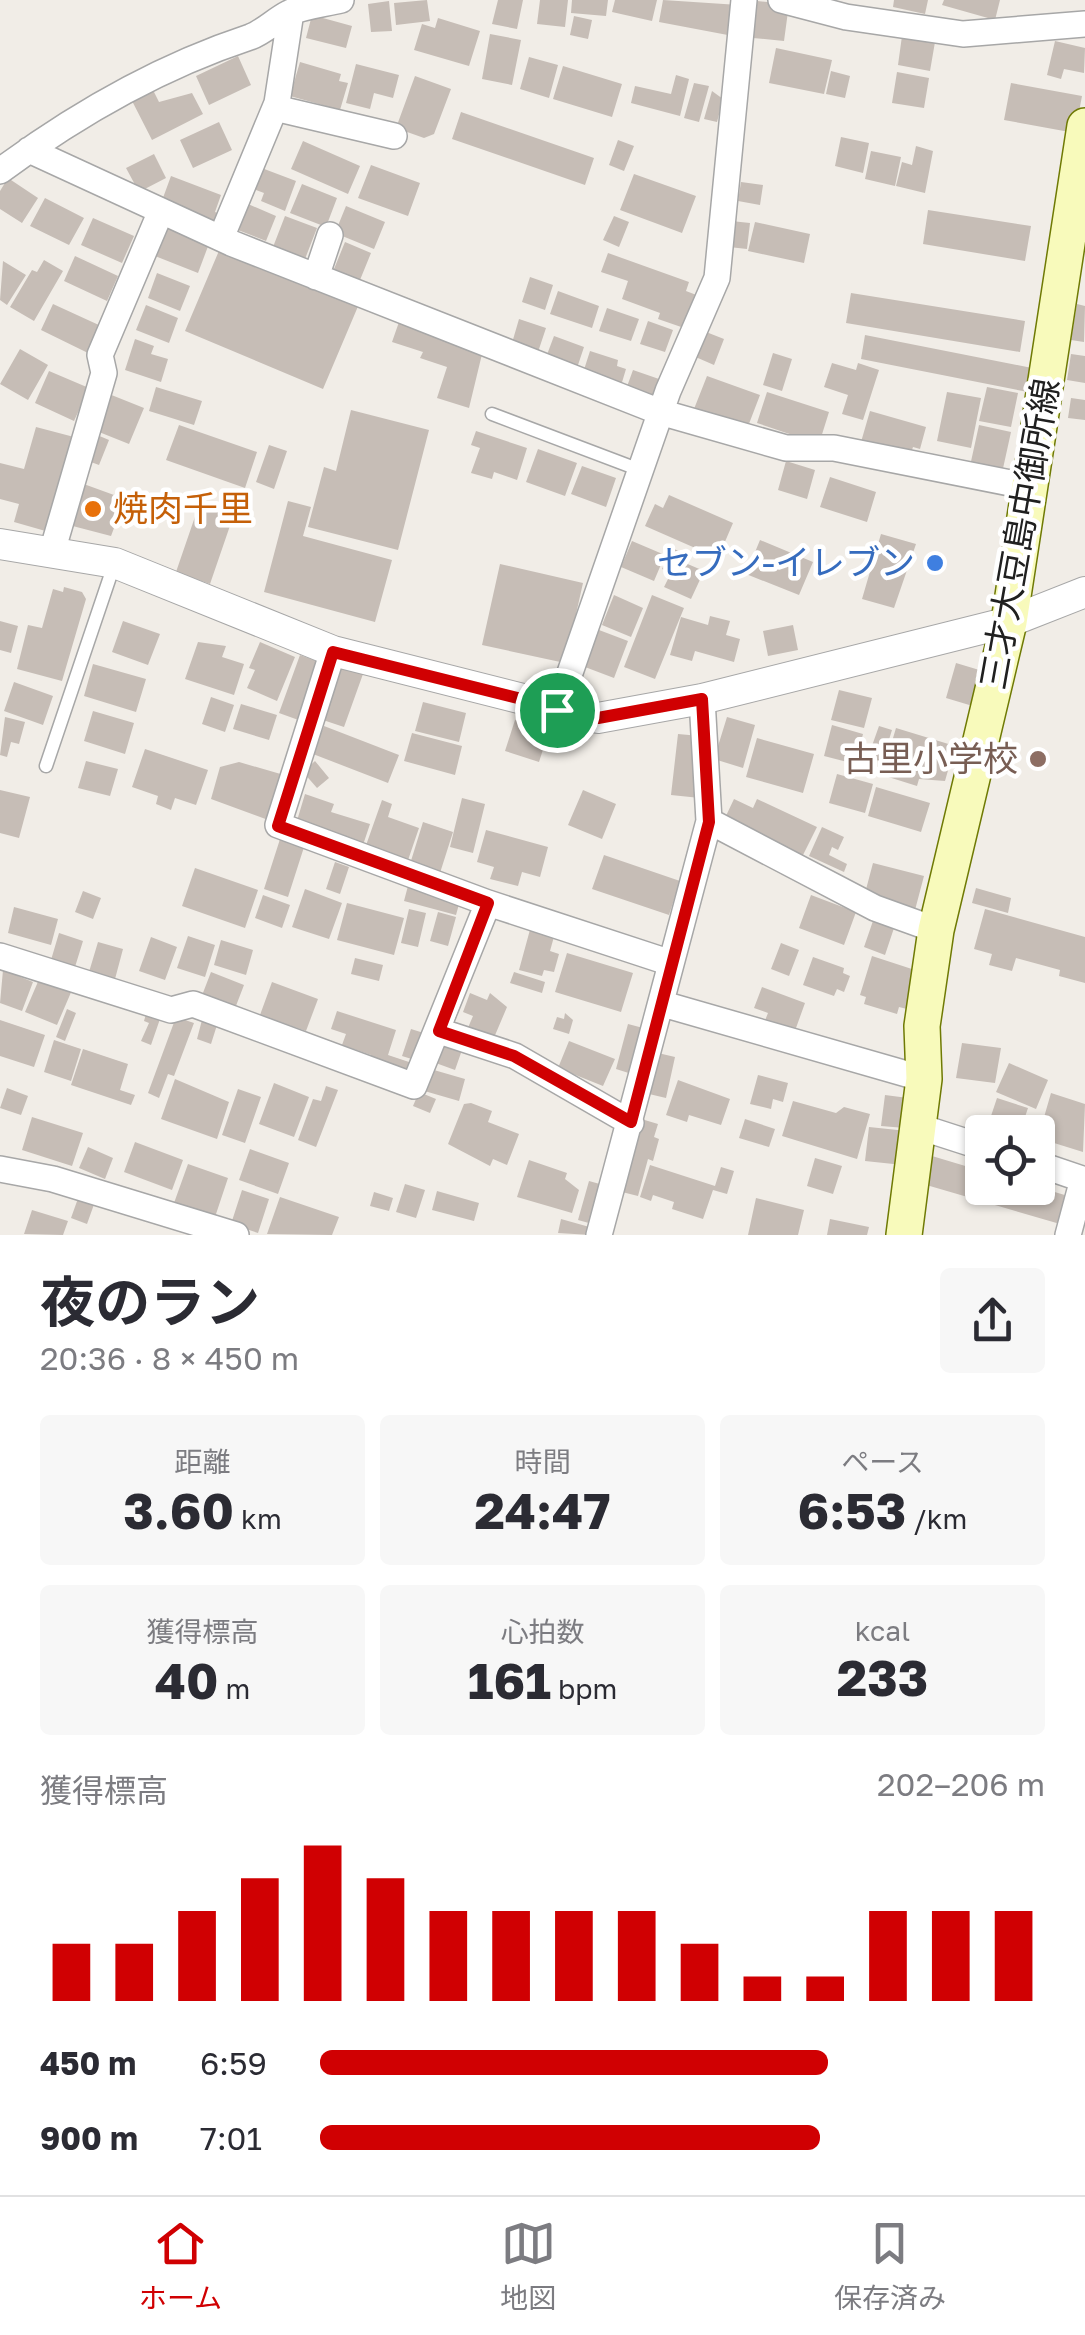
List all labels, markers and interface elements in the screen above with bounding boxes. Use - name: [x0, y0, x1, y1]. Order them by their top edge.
- street label: 三才大豆島中御所線: [971, 375, 1067, 693]
- place label: 焼肉千里: [113, 487, 253, 529]
- marker: 焼肉千里: [82, 498, 104, 520]
- place label: セブン-イレブン: [657, 541, 915, 583]
- marker: セブン-イレブン: [924, 552, 946, 574]
- pin: [515, 668, 600, 753]
- icon: arrive: [530, 683, 585, 738]
- place label: 古里小学校: [843, 737, 1018, 779]
- marker: 古里小学校: [1027, 748, 1049, 770]
- map controls: [965, 1115, 1055, 1205]
- button: locate: [965, 1115, 1055, 1205]
- text: 夜のラン: [40, 1268, 260, 1334]
- button: share: [940, 1268, 1045, 1373]
- text: 20:36 · 8 × 450 m: [40, 1339, 299, 1377]
- text: 距離: [174, 1445, 231, 1478]
- text: 時間: [514, 1445, 571, 1478]
- text: ペース: [841, 1445, 924, 1478]
- text: 3.60: [123, 1480, 234, 1540]
- text: 24:47: [474, 1480, 611, 1540]
- text: 6:53: [798, 1480, 906, 1540]
- text: km: [234, 1502, 282, 1535]
- text: /km: [906, 1502, 967, 1535]
- text: kcal: [855, 1614, 910, 1647]
- text: 獲得標高: [146, 1615, 259, 1648]
- text: 心拍数: [500, 1615, 585, 1648]
- text: 233: [837, 1647, 928, 1707]
- text: 40: [155, 1650, 218, 1710]
- text: 161: [468, 1650, 551, 1710]
- text: m: [218, 1672, 250, 1705]
- text: bpm: [551, 1672, 617, 1705]
- text: 202–206 m: [877, 1765, 1045, 1803]
- text: 獲得標高: [40, 1771, 168, 1809]
- text: 450 m: [40, 2044, 136, 2082]
- text: 6:59: [200, 2044, 267, 2082]
- text: 900 m: [40, 2119, 138, 2157]
- text: 7:01: [200, 2119, 262, 2157]
- tab: ホーム: [139, 2216, 222, 2316]
- tab: 地図: [500, 2216, 556, 2316]
- tab: 保存済み: [834, 2216, 946, 2316]

